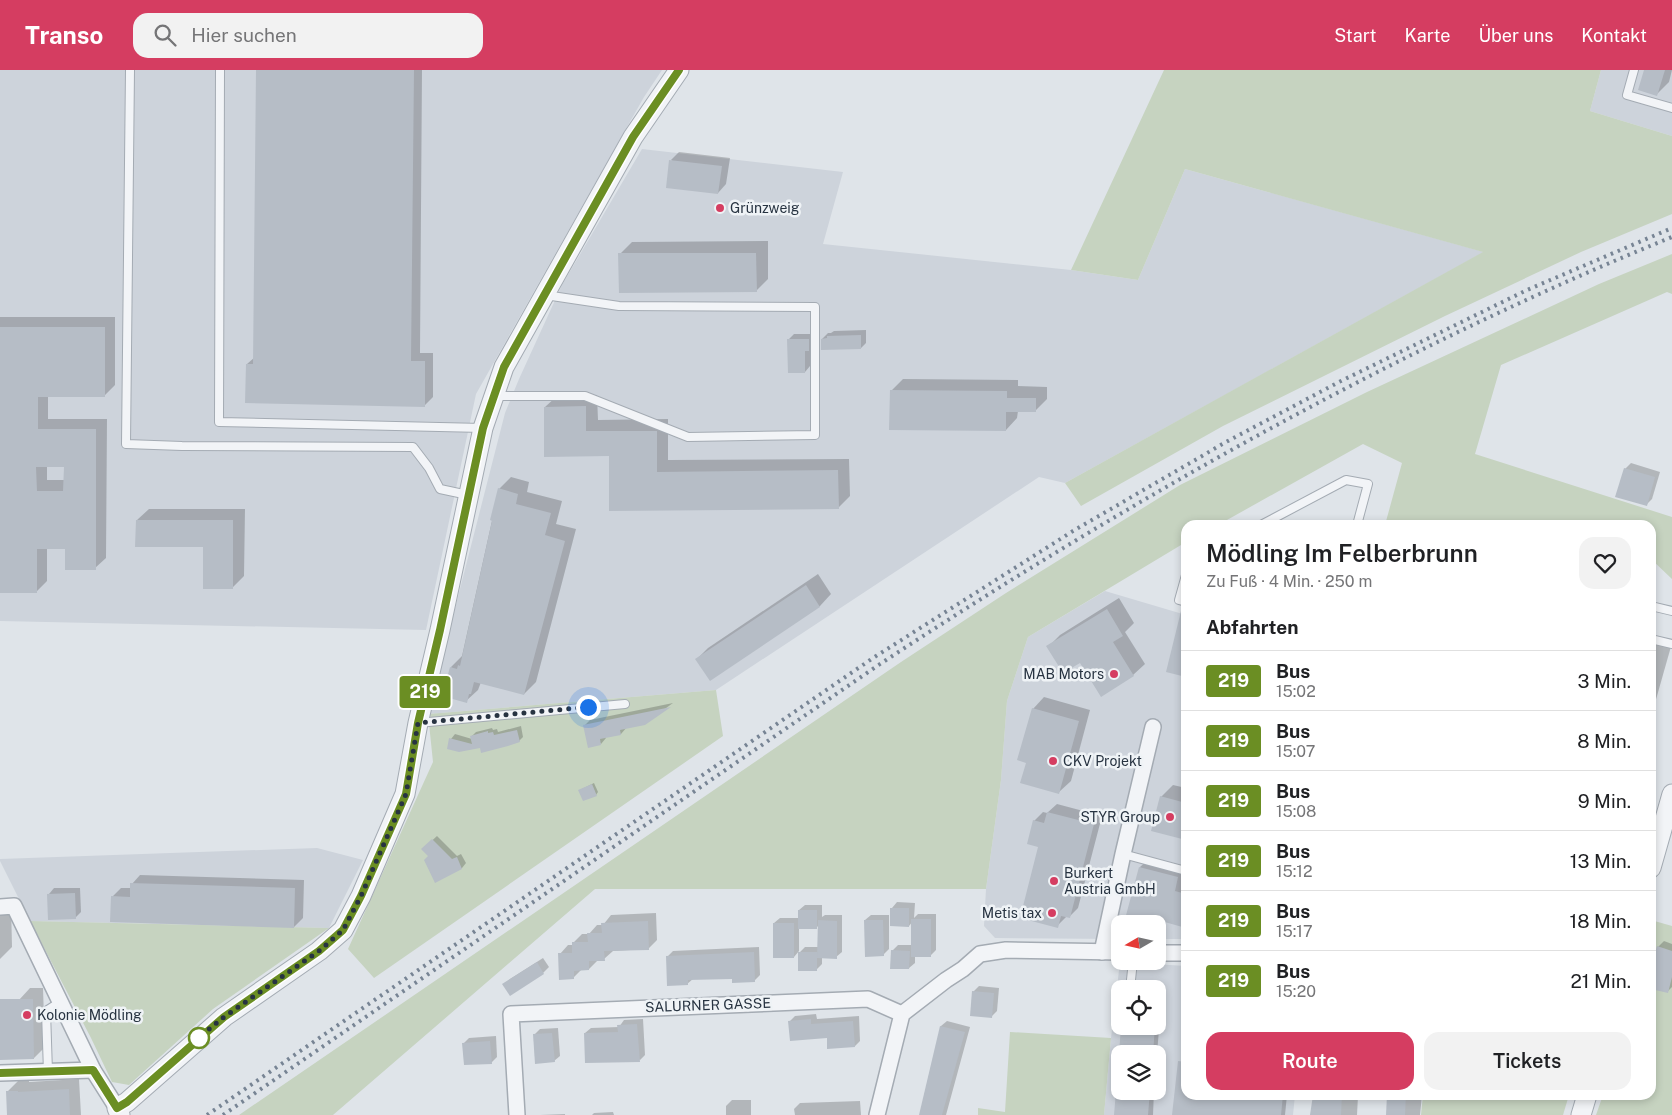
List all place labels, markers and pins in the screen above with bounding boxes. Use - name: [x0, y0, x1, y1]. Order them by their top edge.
- place label: Grünzweig: [730, 200, 800, 216]
- marker: Grünzweig: [714, 202, 726, 214]
- place label: MAB Motors: [1023, 666, 1104, 682]
- marker: MAB Motors: [1108, 668, 1120, 680]
- place label: CKV Projekt: [1063, 753, 1142, 769]
- marker: CKV Projekt: [1047, 755, 1059, 767]
- place label: STYR Group: [1080, 809, 1160, 825]
- marker: STYR Group: [1164, 811, 1176, 823]
- place label: Burkert Austria GmbH: [1064, 865, 1156, 897]
- marker: Burkert Austria GmbH: [1048, 875, 1060, 887]
- place label: Metis tax: [982, 905, 1042, 921]
- marker: Metis tax: [1046, 907, 1058, 919]
- place label: Kolonie Mödling: [37, 1007, 142, 1023]
- marker: Kolonie Mödling: [21, 1009, 33, 1021]
- unlabelled marker: [188, 1027, 210, 1049]

